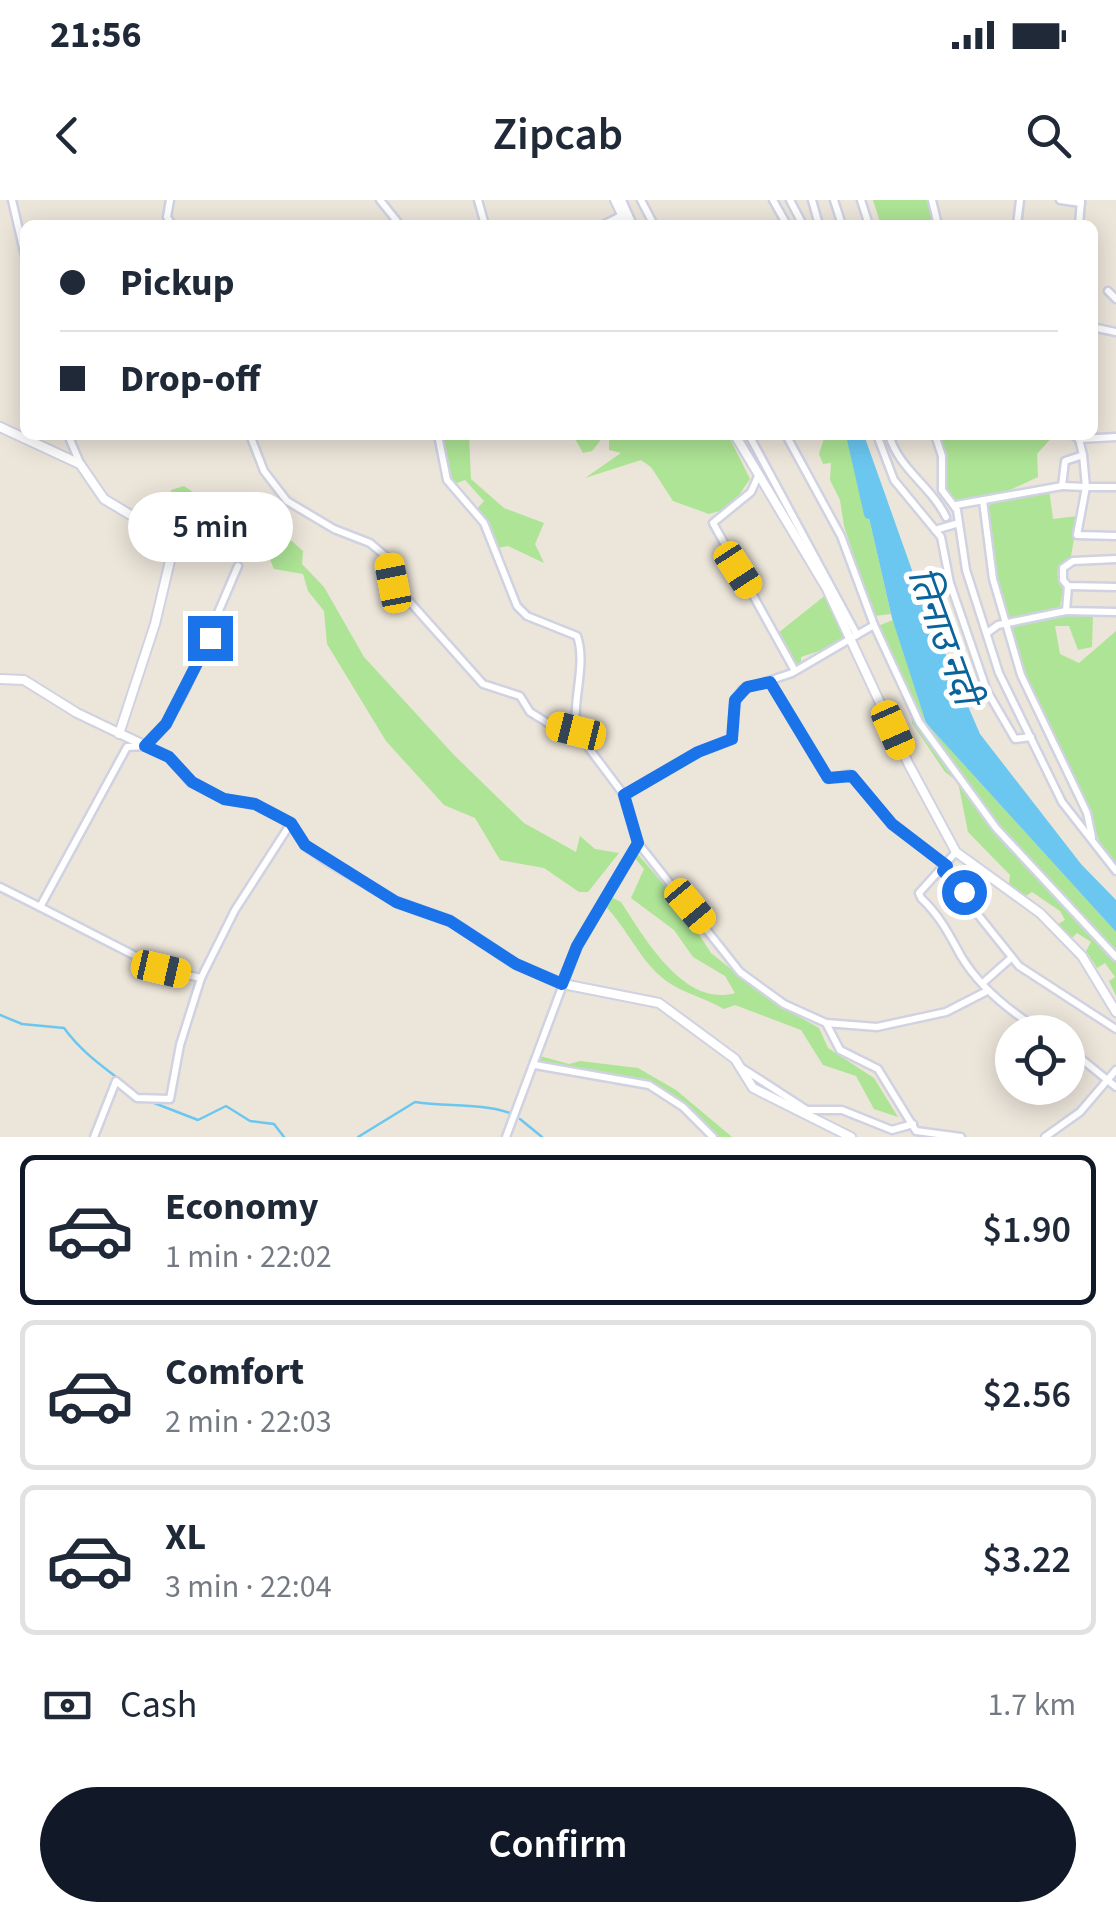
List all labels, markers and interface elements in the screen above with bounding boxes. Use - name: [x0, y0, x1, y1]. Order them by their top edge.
- text: 21:56: [50, 8, 142, 62]
- text: Zipcab: [493, 103, 623, 167]
- icon: back: [40, 108, 95, 163]
- icon: search: [1021, 108, 1076, 163]
- text: Pickup: [120, 256, 234, 310]
- text: Drop-off: [120, 352, 260, 406]
- callout: 5 min: [128, 493, 292, 563]
- text: 5 min: [172, 504, 249, 550]
- car: [709, 537, 767, 603]
- car: [373, 551, 413, 615]
- water label: तिनाउ नदी: [893, 560, 995, 719]
- route end: [188, 616, 233, 661]
- car: [867, 696, 919, 764]
- car: [543, 709, 609, 753]
- route start: [942, 870, 987, 915]
- car: [659, 873, 721, 939]
- car: [128, 948, 194, 990]
- map controls: [995, 1015, 1085, 1105]
- button: locate: [995, 1015, 1085, 1105]
- text: Economy: [165, 1180, 318, 1234]
- icon: car: [45, 1185, 135, 1275]
- text: $1.90: [983, 1203, 1071, 1257]
- text: 1 min · 22:02: [165, 1234, 332, 1280]
- text: Comfort: [165, 1345, 304, 1399]
- icon: car: [45, 1350, 135, 1440]
- text: $2.56: [983, 1368, 1071, 1422]
- text: 2 min · 22:03: [165, 1399, 332, 1445]
- text: XL: [165, 1510, 206, 1564]
- icon: car: [45, 1515, 135, 1605]
- text: $3.22: [983, 1533, 1071, 1587]
- text: 3 min · 22:04: [165, 1564, 332, 1610]
- icon: cash: [40, 1678, 95, 1733]
- text: Cash: [120, 1678, 197, 1732]
- text: 1.7 km: [987, 1682, 1076, 1728]
- button: Confirm: [40, 1787, 1076, 1902]

